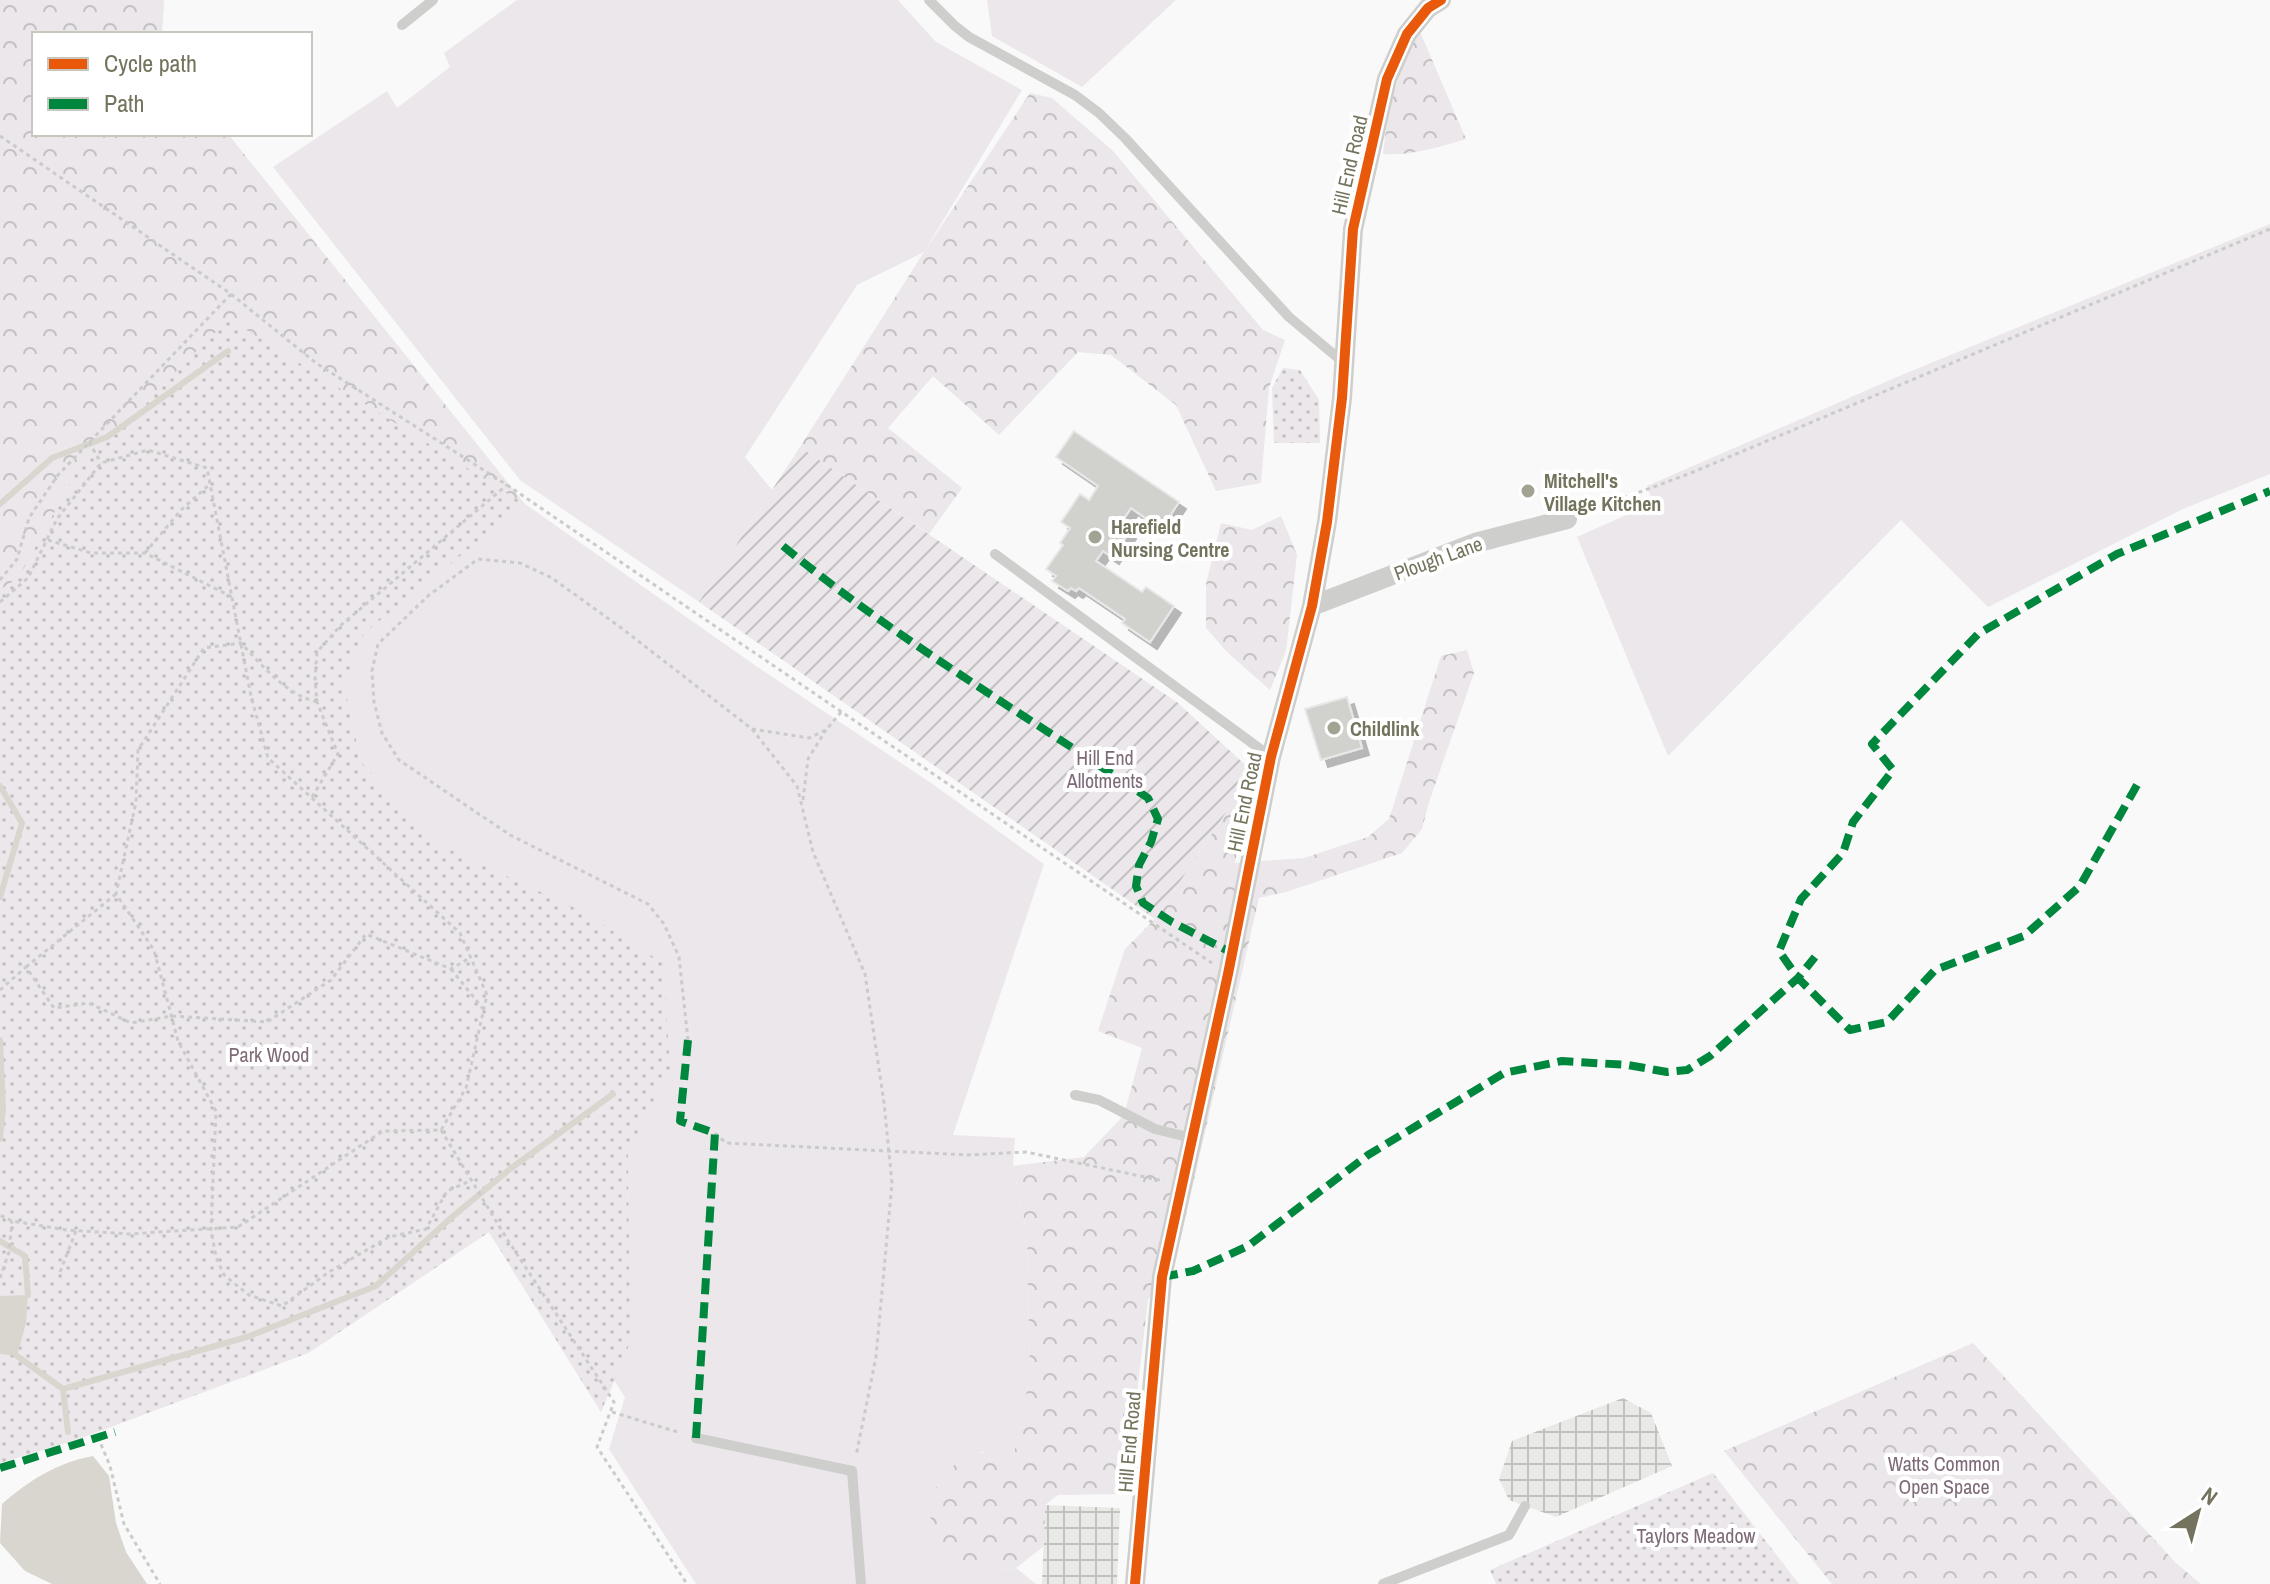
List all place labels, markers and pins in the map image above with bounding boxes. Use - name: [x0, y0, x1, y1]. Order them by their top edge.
- place label: Mitchell's Village Kitchen: [1544, 467, 1661, 517]
- marker: Mitchell's Village Kitchen: [1519, 482, 1537, 500]
- place label: Harefield Nursing Centre: [1111, 513, 1229, 563]
- marker: Harefield Nursing Centre: [1086, 528, 1104, 546]
- place label: Childlink: [1350, 715, 1420, 742]
- marker: Childlink: [1325, 719, 1343, 737]

